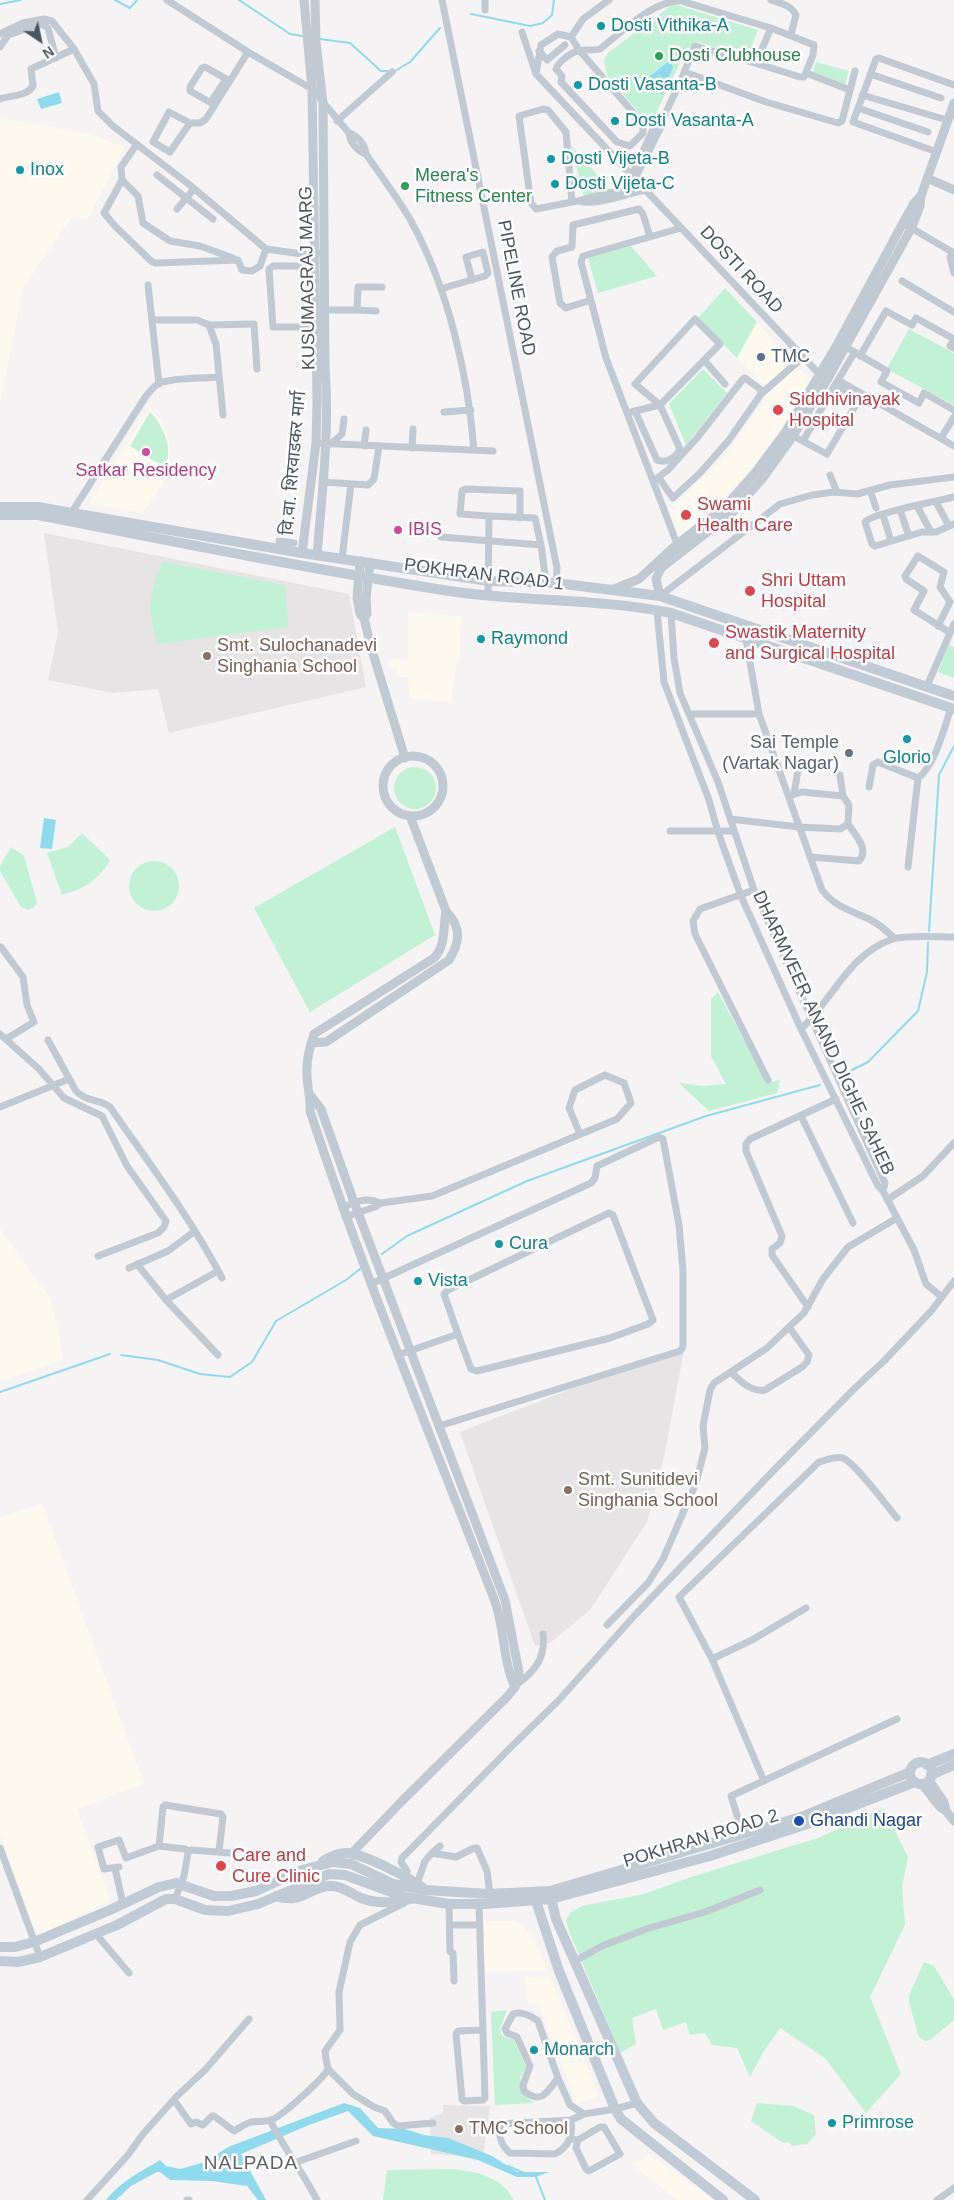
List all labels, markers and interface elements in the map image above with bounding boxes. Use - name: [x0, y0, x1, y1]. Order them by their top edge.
- north arrow: [15, 15, 65, 65]
- place label: Dosti Vithika-A: [611, 15, 729, 37]
- marker: Dosti Vithika-A: [595, 20, 607, 32]
- text: N: [40, 43, 57, 62]
- place label: Dosti Clubhouse: [669, 45, 801, 67]
- marker: Dosti Clubhouse: [653, 50, 665, 62]
- place label: Dosti Vasanta-B: [588, 74, 717, 96]
- marker: Dosti Vasanta-B: [572, 79, 584, 91]
- place label: Dosti Vasanta-A: [625, 110, 754, 132]
- marker: Dosti Vasanta-A: [609, 115, 621, 127]
- place label: Dosti Vijeta-B: [561, 148, 670, 170]
- marker: Dosti Vijeta-B: [545, 153, 557, 165]
- place label: Inox: [30, 159, 64, 181]
- marker: Inox: [14, 164, 26, 176]
- place label: Meera's Fitness Center: [415, 165, 532, 208]
- place label: Dosti Vijeta-C: [565, 173, 675, 195]
- marker: Dosti Vijeta-C: [549, 178, 561, 190]
- marker: Meera's Fitness Center: [399, 180, 411, 192]
- street label: KUSUMAGRAJ MARG: [296, 186, 320, 370]
- street label: PIPELINE ROAD: [492, 218, 540, 358]
- street label: DOSTI ROAD: [695, 222, 787, 318]
- place label: TMC: [771, 346, 810, 368]
- marker: TMC: [755, 351, 767, 363]
- place label: Siddhivinayak Hospital: [789, 389, 900, 432]
- street label: वि.वा. शिरवाडकर मार्ग: [277, 390, 311, 536]
- marker: Siddhivinayak Hospital: [771, 403, 785, 417]
- marker: Satkar Residency: [140, 446, 152, 458]
- place label: Satkar Residency: [75, 460, 217, 482]
- place label: Swami Health Care: [697, 494, 793, 536]
- marker: Swami Health Care: [679, 508, 693, 522]
- place label: IBIS: [408, 519, 442, 541]
- marker: IBIS: [392, 524, 404, 536]
- street label: POKHRAN ROAD 1: [403, 554, 565, 596]
- place label: Shri Uttam Hospital: [761, 570, 846, 612]
- marker: Shri Uttam Hospital: [743, 584, 757, 598]
- place label: Swastik Maternity and Surgical Hospital: [725, 622, 895, 664]
- place label: Raymond: [491, 628, 568, 650]
- marker: Raymond: [475, 633, 487, 645]
- place label: Smt. Sulochanadevi Singhania School: [217, 635, 377, 678]
- marker: Swastik Maternity and Surgical Hospital: [707, 636, 721, 650]
- marker: Smt. Sulochanadevi Singhania School: [201, 650, 213, 662]
- place label: Sai Temple (Vartak Nagar): [722, 732, 839, 774]
- marker: Glorio: [901, 733, 913, 745]
- marker: Sai Temple (Vartak Nagar): [843, 747, 855, 759]
- place label: Glorio: [883, 747, 931, 769]
- street label: DHARMVEER ANAND DIGHE SAHEB: [747, 887, 899, 1179]
- place label: Cura: [509, 1233, 548, 1255]
- marker: Cura: [493, 1238, 505, 1250]
- place label: Vista: [428, 1270, 468, 1292]
- marker: Vista: [412, 1275, 424, 1287]
- place label: Smt. Sunitidevi Singhania School: [578, 1469, 718, 1512]
- marker: Smt. Sunitidevi Singhania School: [562, 1484, 574, 1496]
- street label: POKHRAN ROAD 2: [621, 1805, 781, 1873]
- place label: Ghandi Nagar: [810, 1810, 922, 1832]
- marker: Ghandi Nagar: [792, 1814, 806, 1828]
- place label: Care and Cure Clinic: [232, 1845, 320, 1888]
- marker: Care and Cure Clinic: [214, 1859, 228, 1873]
- place label: Monarch: [544, 2039, 614, 2061]
- marker: Monarch: [528, 2044, 540, 2056]
- place label: Primrose: [842, 2112, 914, 2134]
- marker: Primrose: [826, 2117, 838, 2129]
- place label: TMC School: [469, 2118, 568, 2140]
- marker: TMC School: [453, 2123, 465, 2135]
- district label: NALPADA: [203, 2153, 299, 2175]

